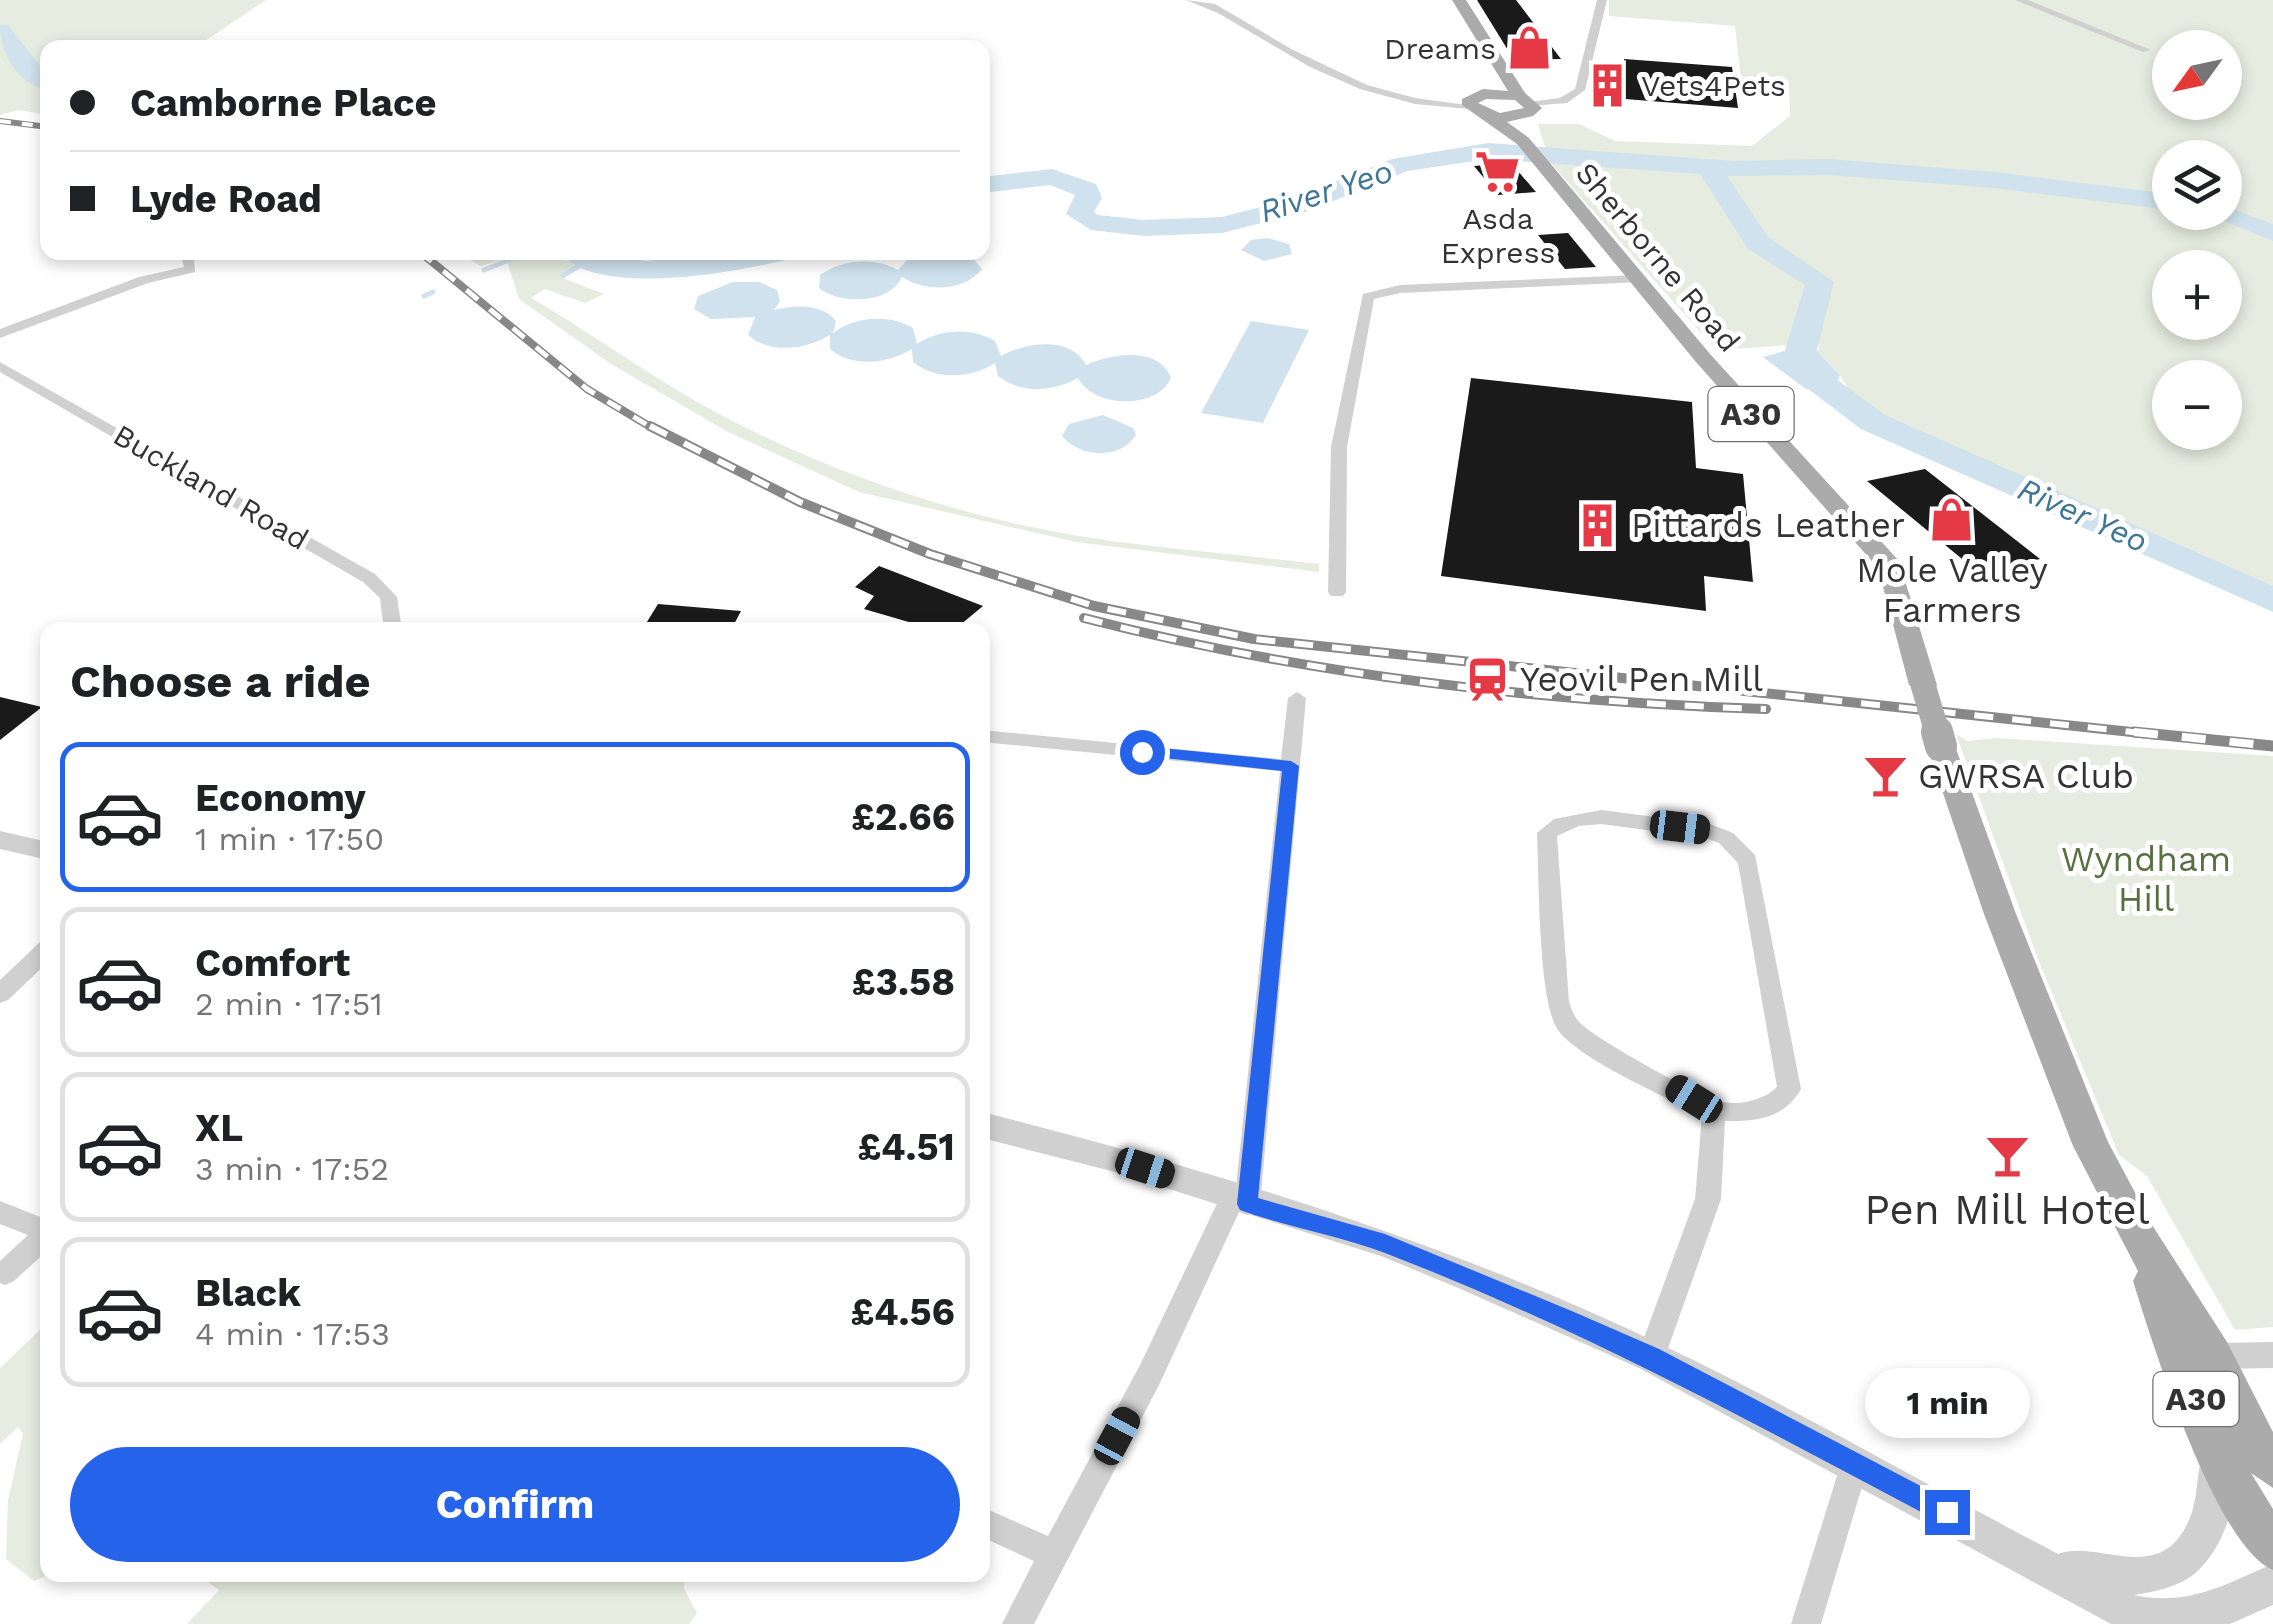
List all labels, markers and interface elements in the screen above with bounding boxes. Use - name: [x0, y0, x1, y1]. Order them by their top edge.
- shop icon: Dreams: [1505, 24, 1553, 72]
- north arrow: [2152, 30, 2242, 120]
- map controls: [2152, 30, 2242, 450]
- place label: Dreams: [1384, 31, 1496, 66]
- building icon: Vets4Pets: [1584, 61, 1632, 109]
- place label: Vets4Pets: [1641, 68, 1786, 103]
- text: Camborne Place: [130, 81, 437, 125]
- button: layers: [2152, 140, 2242, 230]
- supermarket icon: Asda Express: [1474, 147, 1522, 195]
- water label: River Yeo: [1255, 152, 1397, 230]
- street label: Sherborne Road: [1569, 155, 1747, 359]
- text: Lyde Road: [130, 177, 322, 221]
- place label: Asda Express: [1441, 201, 1555, 270]
- button: +: [2152, 250, 2242, 340]
- button: −: [2152, 360, 2242, 450]
- road number: A30: [1708, 387, 1794, 441]
- street label: Buckland Road: [107, 417, 315, 557]
- water label: River Yeo: [2012, 470, 2154, 560]
- shop icon: Mole Valley Farmers: [1928, 496, 1976, 544]
- building icon: Pittards Leather: [1574, 501, 1622, 549]
- place label: Pittards Leather: [1631, 504, 1905, 546]
- place label: Mole Valley Farmers: [1856, 549, 2048, 631]
- text: Choose a ride: [70, 655, 370, 708]
- station icon: Yeovil Pen Mill: [1463, 655, 1511, 703]
- place label: Yeovil Pen Mill: [1520, 658, 1763, 700]
- route start: [1120, 730, 1165, 775]
- bar icon: GWRSA Club: [1861, 752, 1909, 800]
- place label: GWRSA Club: [1918, 755, 2134, 797]
- icon: car: [75, 772, 165, 862]
- text: Economy: [195, 776, 366, 820]
- text: £2.66: [851, 795, 955, 839]
- car: [1648, 808, 1712, 846]
- text: 1 min · 17:50: [195, 820, 384, 858]
- park label: Wyndham Hill: [2061, 838, 2231, 920]
- icon: car: [75, 937, 165, 1027]
- text: Comfort: [195, 941, 350, 985]
- text: £3.58: [852, 960, 955, 1004]
- text: 2 min · 17:51: [195, 985, 383, 1023]
- car: [1661, 1070, 1727, 1128]
- icon: car: [75, 1102, 165, 1192]
- text: XL: [195, 1106, 243, 1150]
- text: £4.51: [857, 1125, 955, 1169]
- bar icon: Pen Mill Hotel: [1983, 1131, 2031, 1179]
- car: [1112, 1144, 1178, 1192]
- text: 3 min · 17:52: [195, 1150, 389, 1188]
- place label: Pen Mill Hotel: [1864, 1185, 2150, 1234]
- icon: car: [75, 1267, 165, 1357]
- text: Black: [195, 1271, 301, 1315]
- text: £4.56: [850, 1290, 955, 1334]
- text: 4 min · 17:53: [195, 1315, 390, 1353]
- callout: 1 min: [1864, 1367, 2030, 1437]
- road number: A30: [2154, 1372, 2238, 1426]
- text: 1 min: [1906, 1384, 1989, 1422]
- car: [1090, 1402, 1144, 1470]
- button: Confirm: [70, 1447, 960, 1562]
- route end: [1925, 1490, 1970, 1535]

